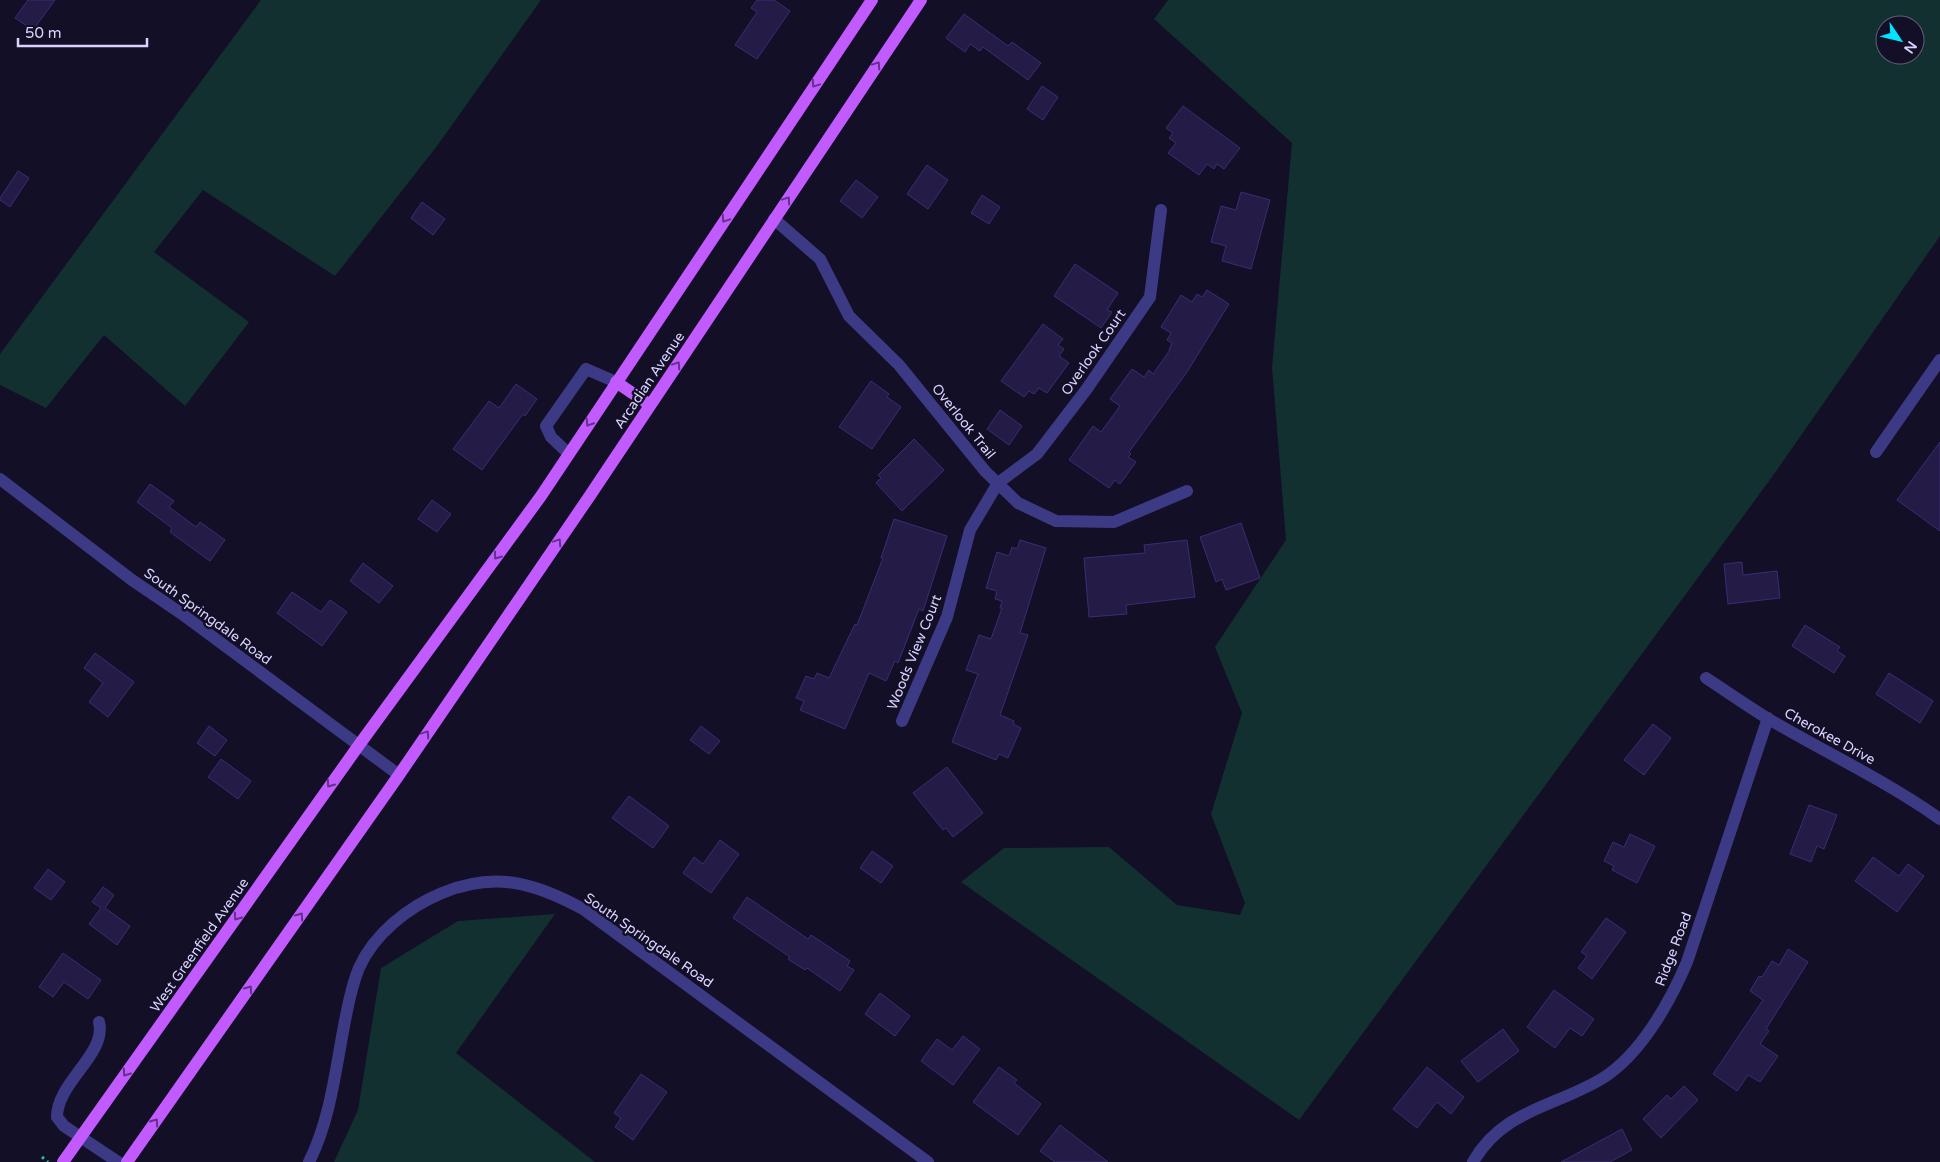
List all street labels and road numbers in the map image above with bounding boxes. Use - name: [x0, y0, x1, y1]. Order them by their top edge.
- street label: Overlook Court: [1057, 306, 1130, 399]
- street label: Arcadian Avenue: [611, 329, 688, 432]
- street label: Overlook Trail: [928, 380, 999, 462]
- street label: South Springdale Road: [141, 564, 275, 668]
- street label: Woods View Court: [884, 592, 946, 712]
- street label: Cherokee Drive: [1781, 704, 1878, 768]
- street label: West Greenfield Avenue: [147, 875, 252, 1016]
- street label: South Springdale Road: [581, 889, 717, 991]
- street label: Ridge Road: [1652, 910, 1695, 989]

